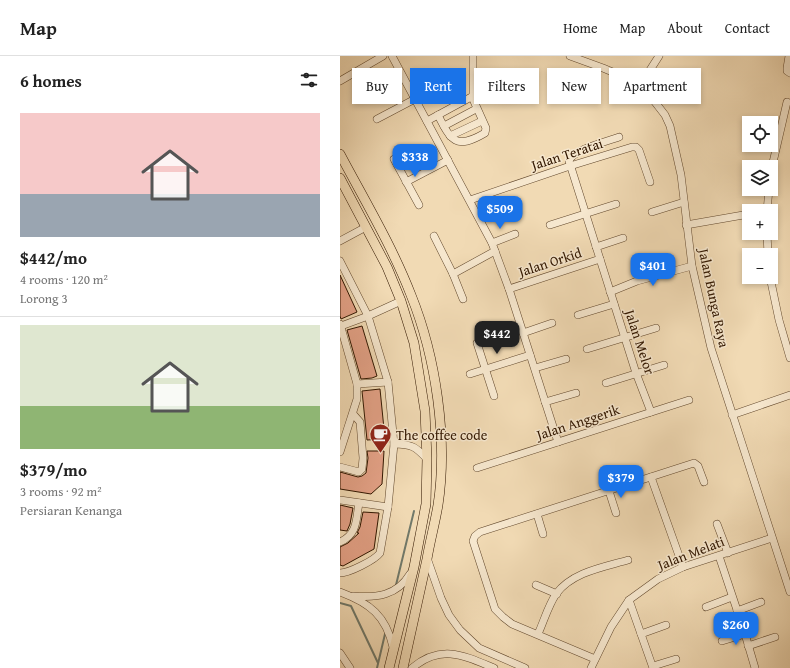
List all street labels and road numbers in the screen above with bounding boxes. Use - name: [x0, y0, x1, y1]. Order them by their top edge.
- street label: Jalan Teratai: [527, 133, 605, 176]
- street label: Jalan Orkid: [514, 242, 585, 282]
- street label: Jalan Bunga Raya: [693, 245, 734, 350]
- street label: Jalan Melor: [619, 305, 660, 377]
- street label: Jalan Anggerik: [532, 399, 623, 445]
- street label: Jalan Melati: [653, 531, 727, 576]

